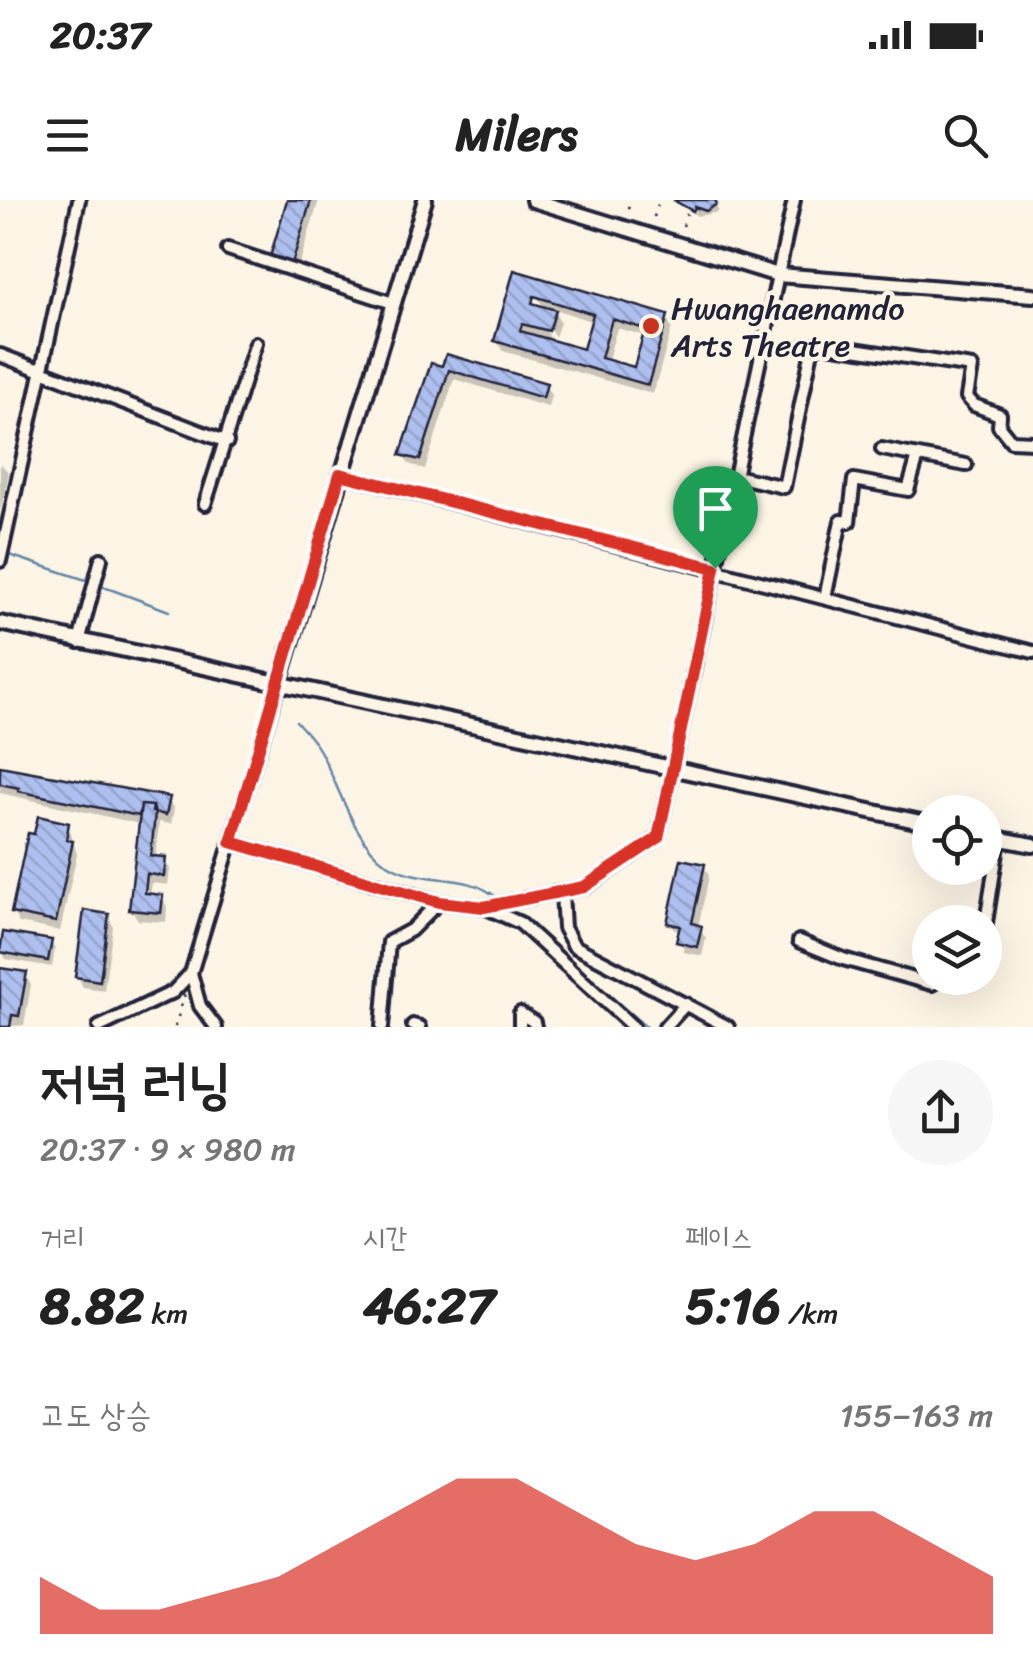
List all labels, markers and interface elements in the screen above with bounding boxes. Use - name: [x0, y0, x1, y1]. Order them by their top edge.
- text: 20:37: [50, 2, 150, 69]
- text: Milers: [456, 95, 578, 175]
- icon: menu: [40, 108, 95, 163]
- icon: search: [938, 108, 993, 163]
- place label: Hwanghaenamdo Arts Theatre: [670, 280, 905, 374]
- marker: Hwanghaenamdo Arts Theatre: [640, 315, 662, 337]
- pin: [673, 466, 758, 569]
- icon: arrive: [688, 481, 743, 536]
- map controls: [912, 795, 1002, 995]
- button: locate: [912, 795, 1002, 885]
- button: layers: [912, 905, 1002, 995]
- text: 저녁 러닝: [40, 1035, 231, 1132]
- button: share: [888, 1060, 993, 1165]
- text: 20:37 · 9 × 980 m: [40, 1121, 296, 1178]
- text: 거리: [40, 1213, 85, 1262]
- text: 시간: [363, 1213, 408, 1262]
- text: 페이스: [685, 1213, 753, 1262]
- text: 8.82: [40, 1262, 144, 1351]
- text: 46:27: [363, 1262, 495, 1351]
- text: 5:16: [685, 1262, 781, 1351]
- text: km: [144, 1289, 188, 1338]
- text: /km: [781, 1289, 838, 1338]
- text: 고도 상승: [40, 1387, 151, 1444]
- text: 155–163 m: [840, 1387, 993, 1444]

